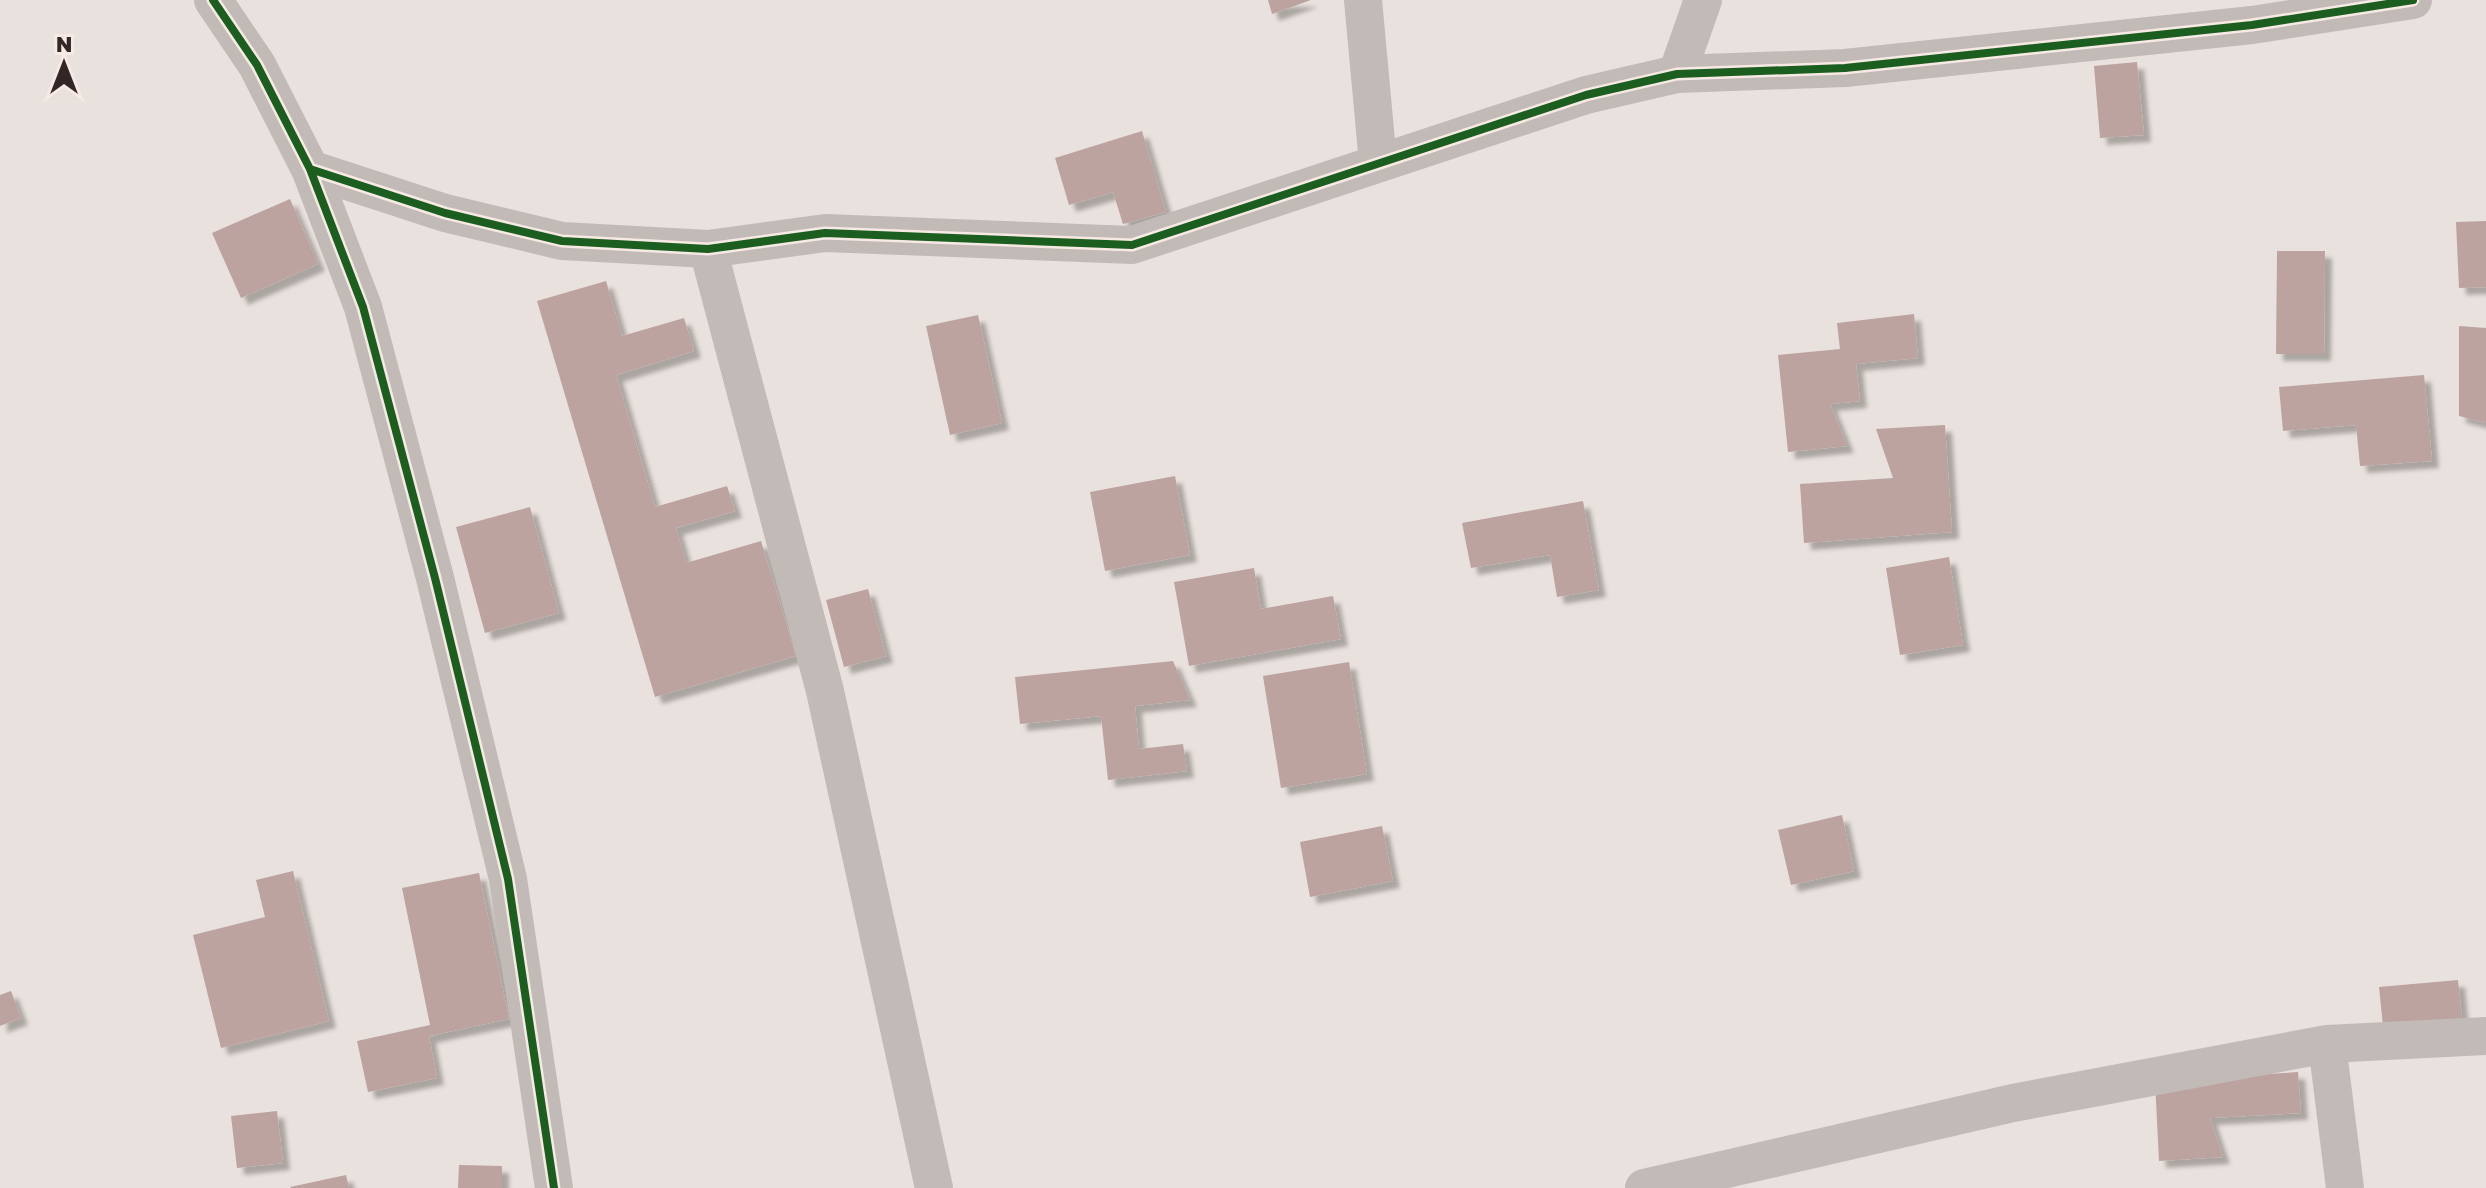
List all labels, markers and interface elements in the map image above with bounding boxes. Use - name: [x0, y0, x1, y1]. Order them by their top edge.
- north arrow: [24, 24, 104, 104]
- text: N: [56, 30, 72, 57]

